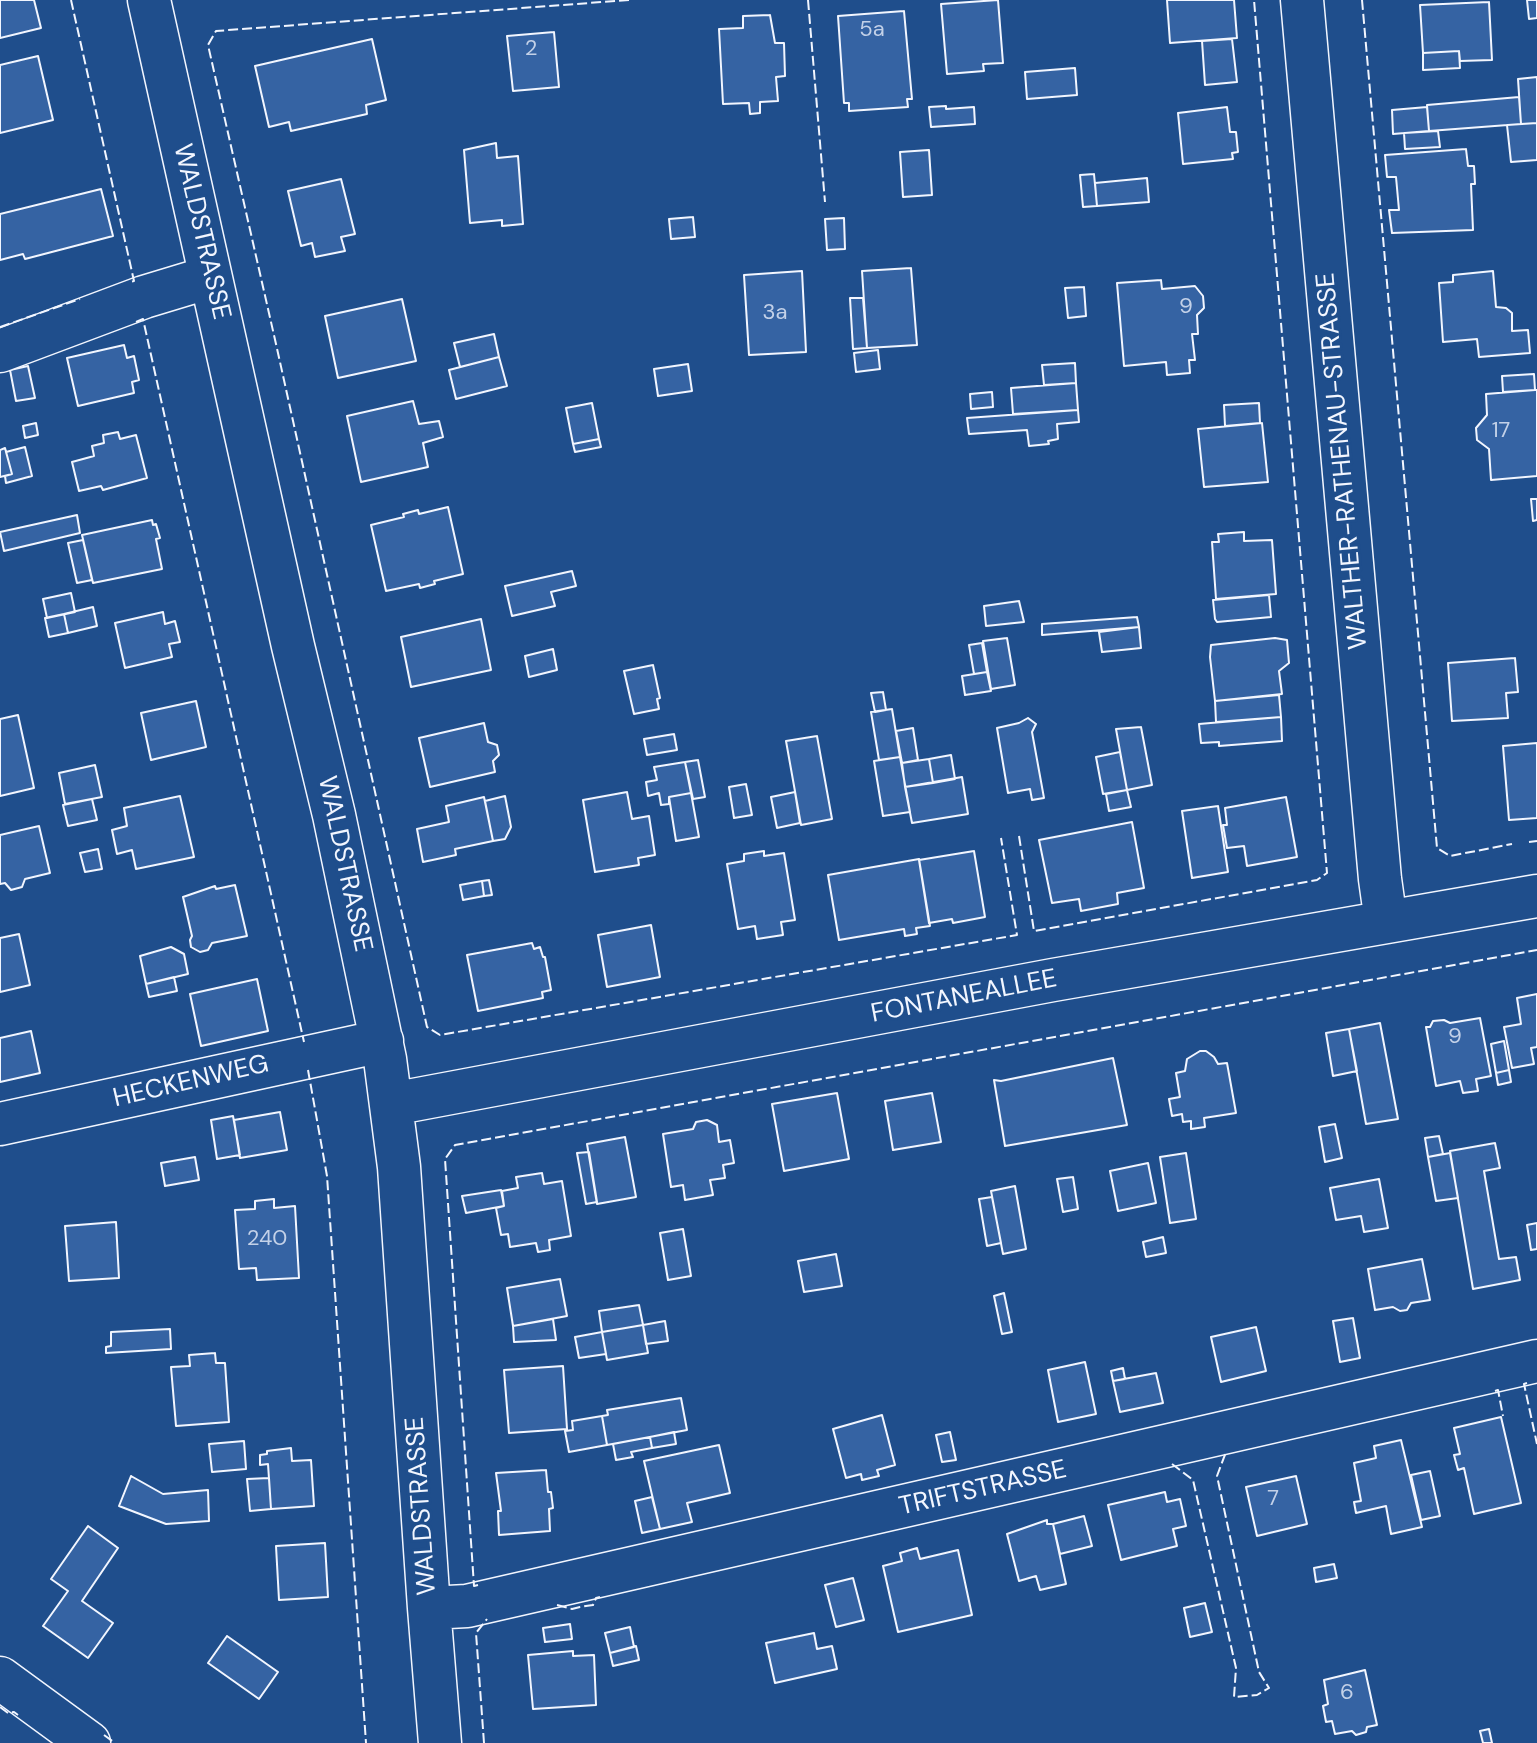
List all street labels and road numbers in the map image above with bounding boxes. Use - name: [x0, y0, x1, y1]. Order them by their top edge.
- street label: WALDSTRASSE: [166, 141, 236, 323]
- street label: WALTHER-RATHENAU-STRASSE: [1311, 271, 1375, 651]
- street label: WALDSTRASSE: [310, 773, 378, 955]
- street label: FONTANEALLEE: [869, 964, 1059, 1030]
- street label: HECKENWEG: [110, 1049, 272, 1115]
- street label: WALDSTRASSE: [400, 1416, 444, 1596]
- street label: TRIFTSTRASSE: [896, 1455, 1070, 1523]

